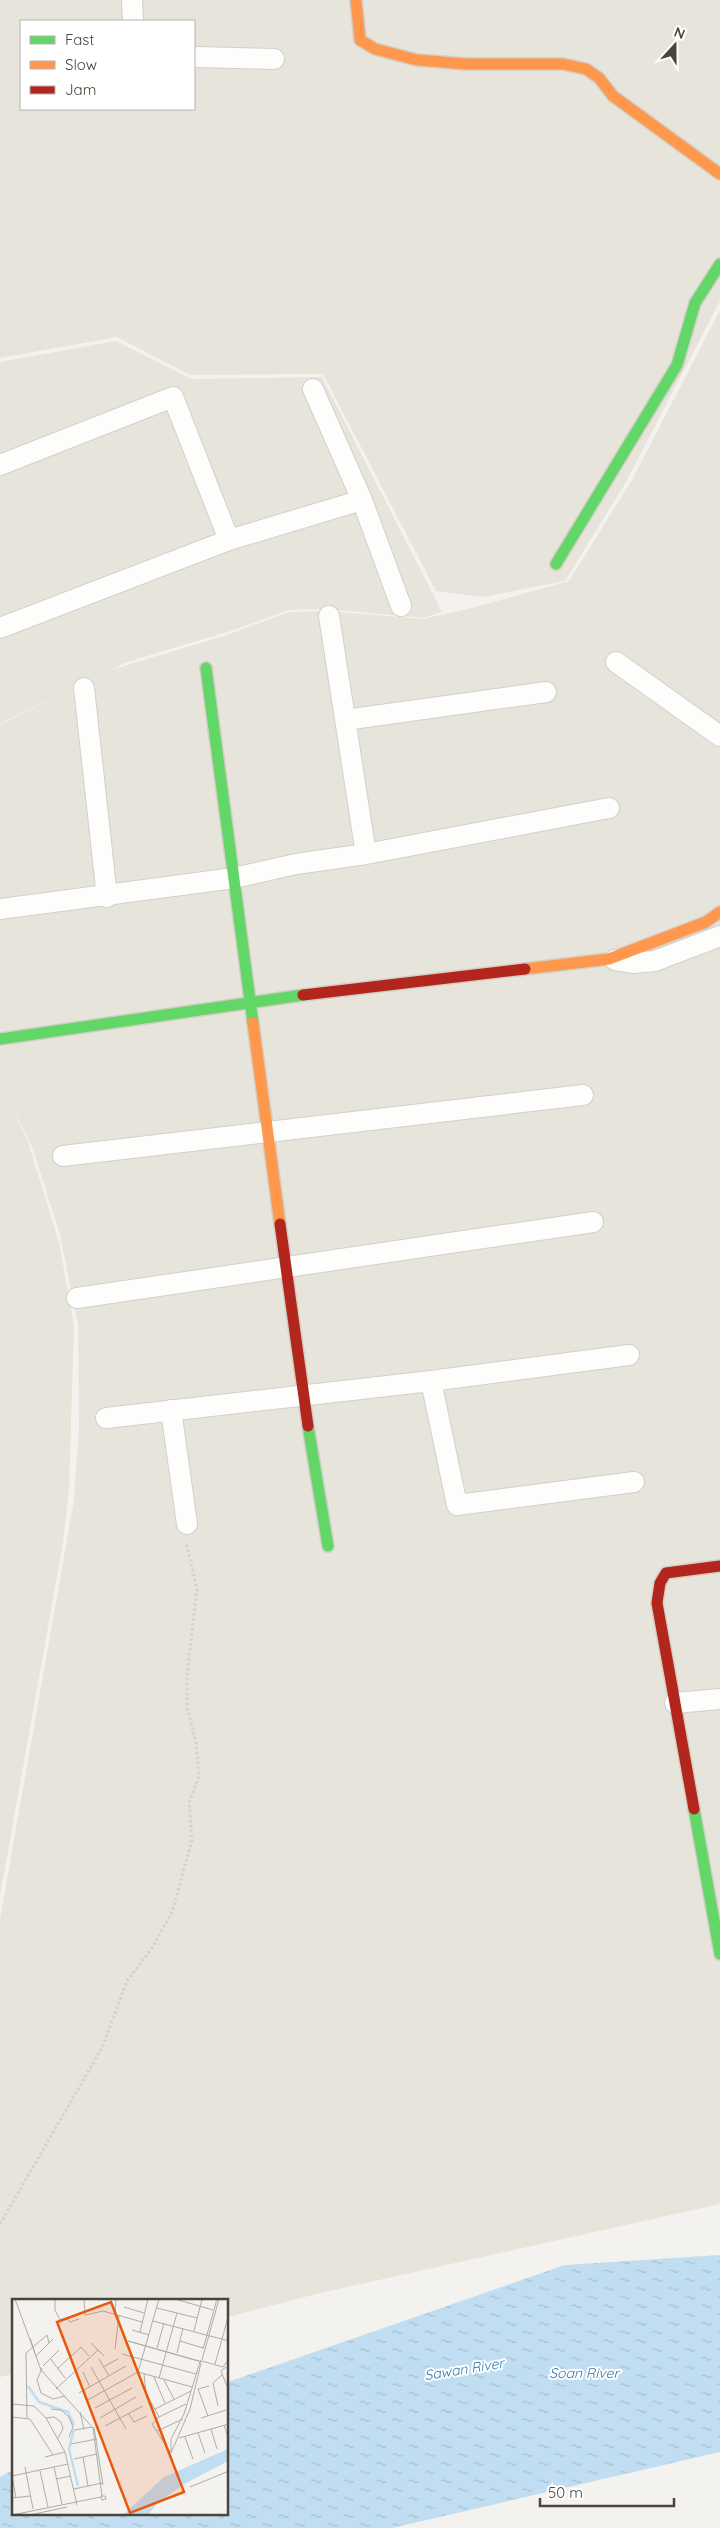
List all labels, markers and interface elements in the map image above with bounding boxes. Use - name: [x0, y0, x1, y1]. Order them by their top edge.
- legend: [20, 20, 195, 110]
- north arrow: [650, 20, 700, 70]
- text: N: [672, 23, 688, 43]
- text: Fast: [65, 30, 94, 49]
- text: Slow: [65, 55, 97, 74]
- text: Jam: [65, 80, 96, 99]
- inset map: [12, 2299, 229, 2516]
- water label: Sawan River: [423, 2354, 507, 2384]
- water label: Soan River: [549, 2364, 620, 2382]
- scale bar: [540, 2476, 674, 2508]
- text: 50 m: [548, 2483, 583, 2502]

